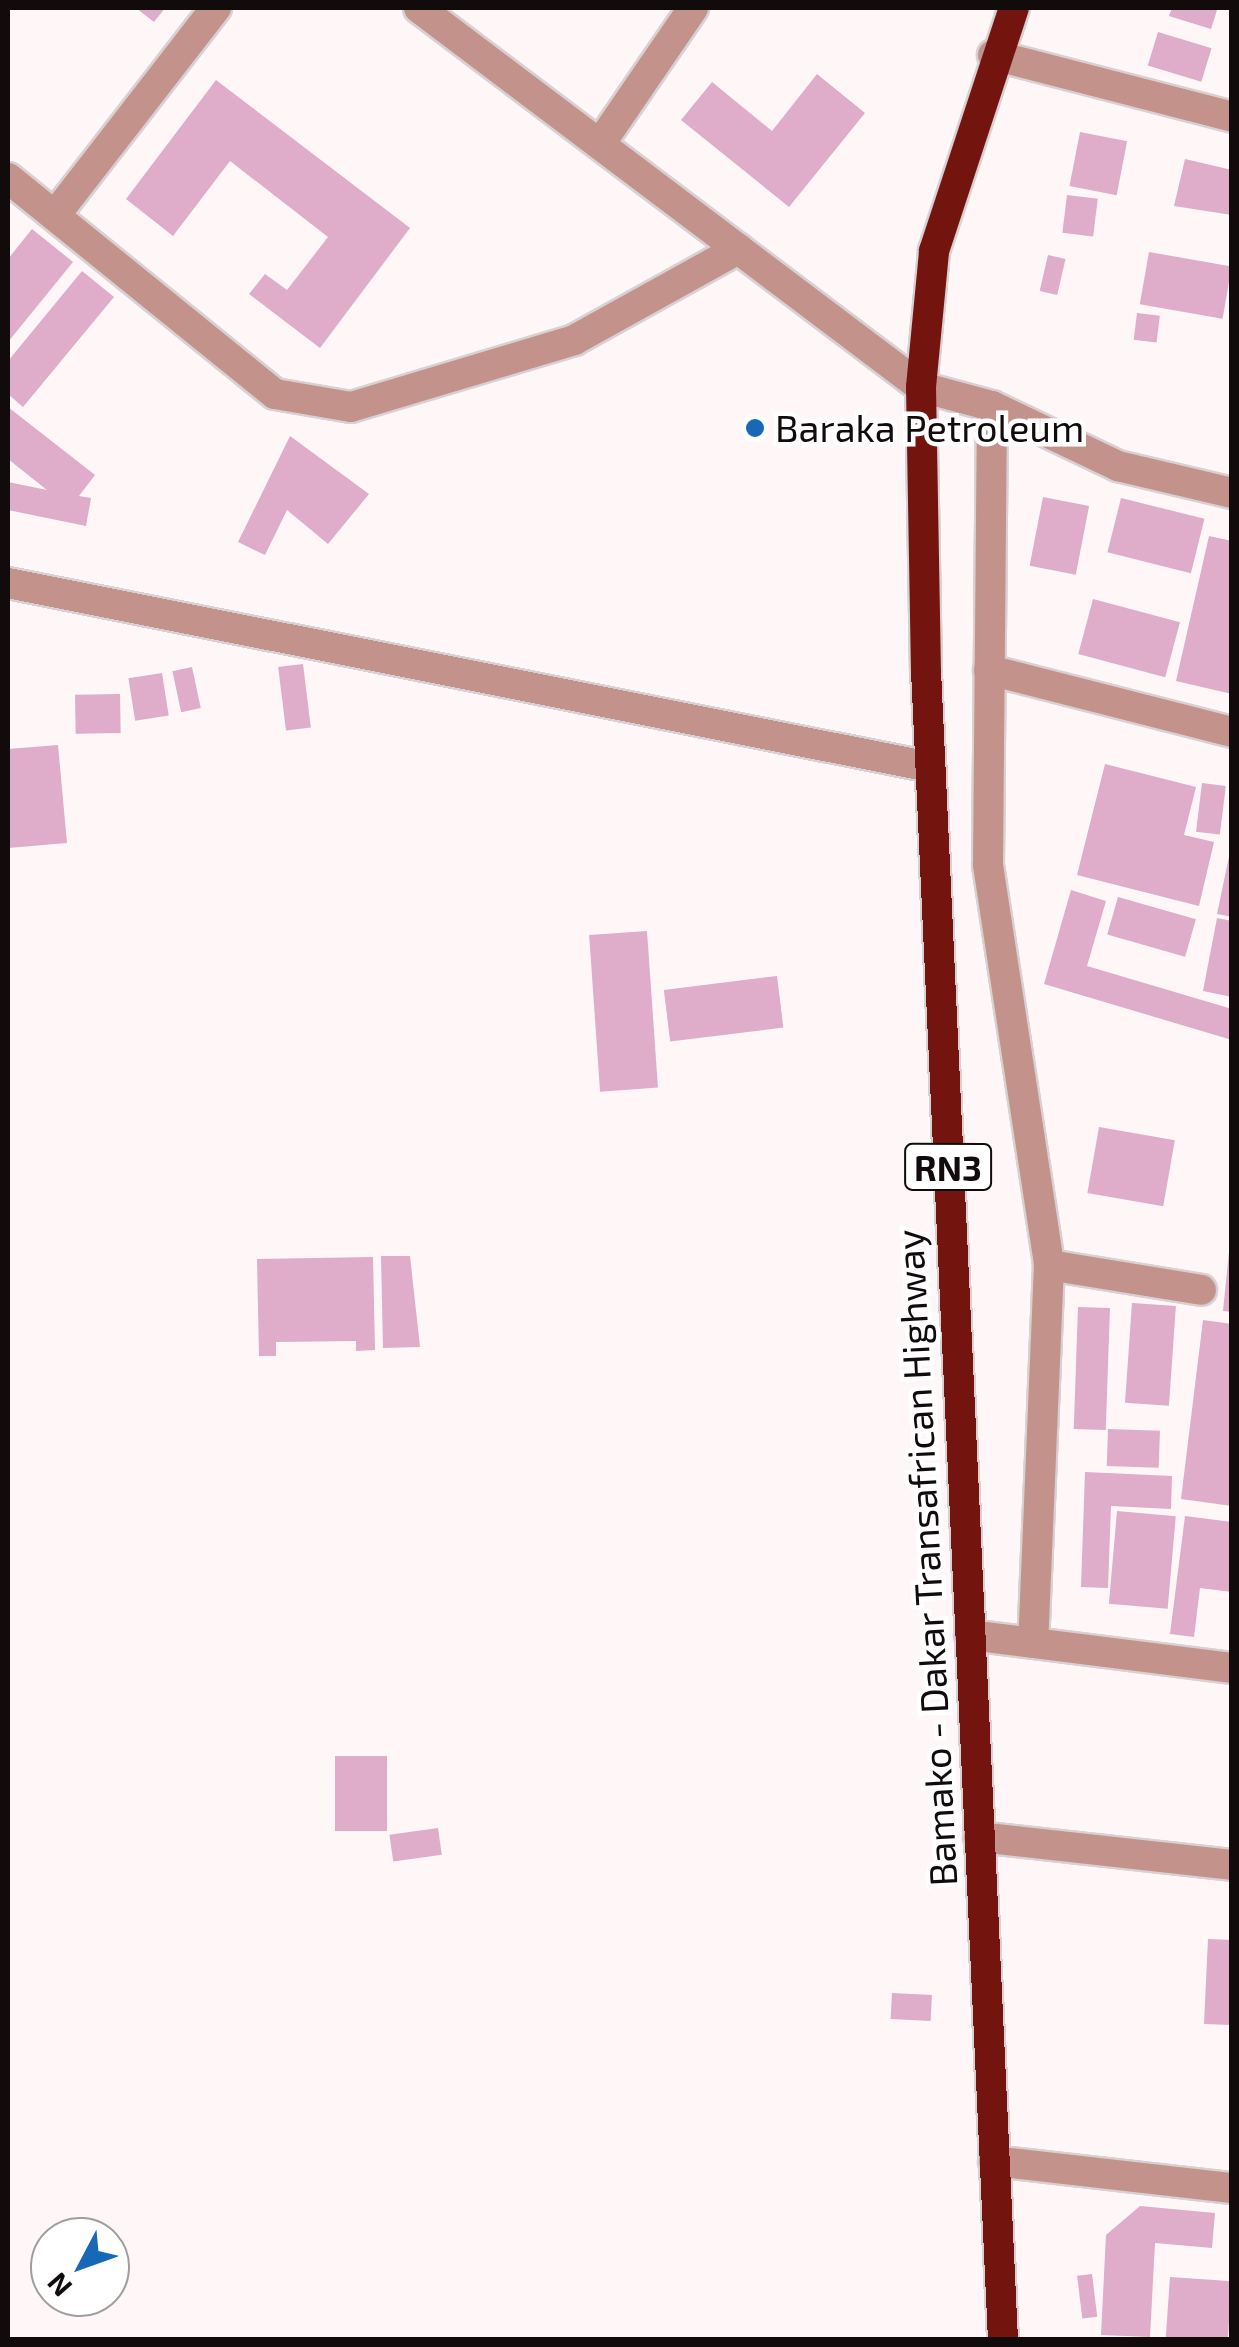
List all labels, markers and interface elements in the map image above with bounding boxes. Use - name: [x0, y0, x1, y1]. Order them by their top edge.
- place label: Baraka Petroleum: [775, 405, 1084, 451]
- marker: Baraka Petroleum: [744, 417, 766, 439]
- road number: RN3: [903, 1137, 993, 1197]
- street label: Bamako - Dakar Transafrican Highway: [886, 1228, 966, 1888]
- north arrow: [30, 2217, 130, 2317]
- text: N: [39, 2267, 78, 2304]

